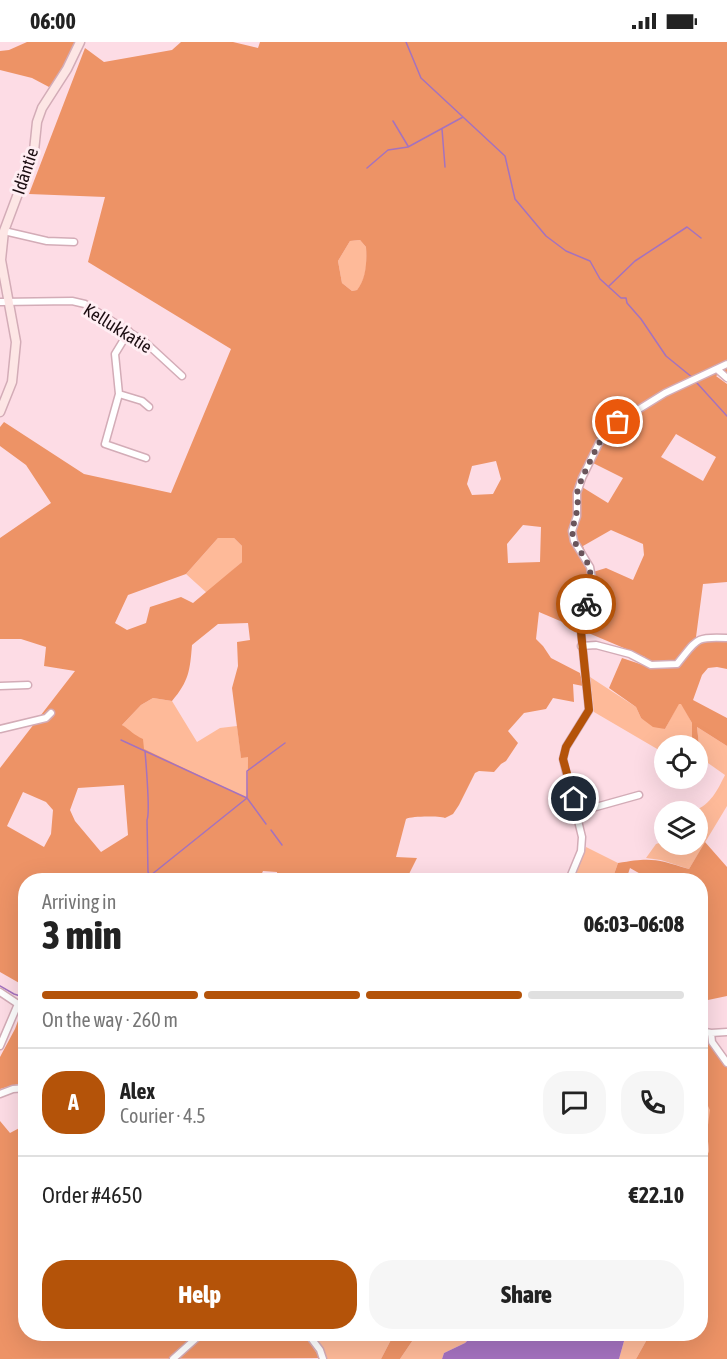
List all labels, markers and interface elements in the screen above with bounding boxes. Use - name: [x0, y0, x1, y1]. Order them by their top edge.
- text: 06:00: [30, 8, 76, 34]
- street label: Idäntie: [8, 145, 42, 197]
- street label: Kellukkatie: [80, 299, 156, 357]
- pin: [592, 396, 643, 447]
- icon: bag: [601, 405, 634, 438]
- courier: [556, 574, 616, 634]
- icon: bike: [570, 588, 603, 621]
- map controls: [654, 735, 708, 855]
- button: locate: [654, 735, 708, 789]
- pin: [548, 773, 599, 824]
- icon: home: [557, 782, 590, 815]
- button: layers: [654, 801, 708, 855]
- text: Arriving in: [42, 890, 116, 913]
- text: 06:03–06:08: [584, 911, 684, 937]
- text: 3 min: [42, 913, 122, 957]
- text: On the way · 260 m: [42, 1008, 178, 1031]
- button: chat: [543, 1071, 606, 1134]
- button: phone: [621, 1071, 684, 1134]
- text: Alex: [120, 1078, 155, 1104]
- text: A: [68, 1089, 79, 1115]
- text: Courier · 4.5: [120, 1104, 206, 1127]
- text: Order #4650: [42, 1182, 142, 1208]
- text: €22.10: [629, 1182, 684, 1208]
- button: Help: [42, 1260, 357, 1329]
- button: Share: [369, 1260, 684, 1329]

